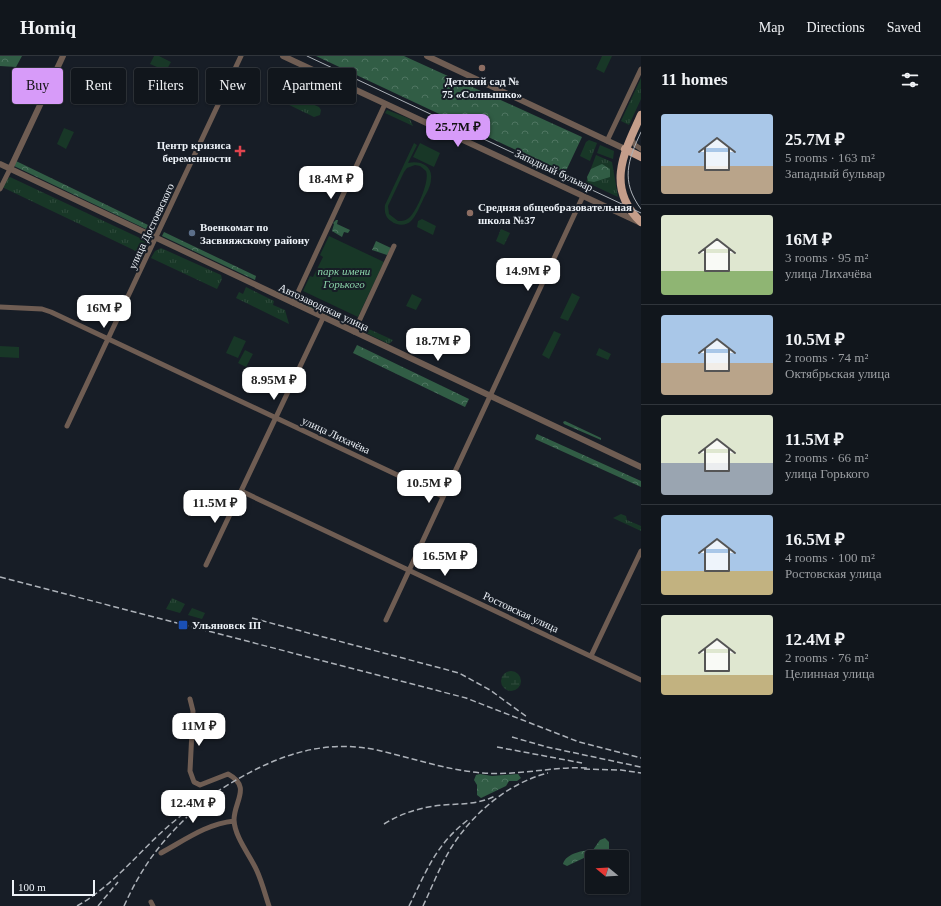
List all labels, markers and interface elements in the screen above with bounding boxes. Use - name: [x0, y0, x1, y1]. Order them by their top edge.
- text: Homiq: [20, 17, 76, 38]
- text: Map: [759, 20, 784, 35]
- text: Directions: [806, 20, 865, 35]
- text: Saved: [887, 20, 921, 35]
- marker: Детский сад № 75 «Солнышко»: [477, 63, 487, 73]
- chip: Buy: [12, 68, 63, 104]
- chip: Rent: [71, 68, 126, 104]
- chip: Filters: [134, 68, 198, 104]
- chip: New: [206, 68, 260, 104]
- chip: Apartment: [268, 68, 356, 104]
- icon: filters: [899, 69, 921, 91]
- text: 11 homes: [661, 70, 728, 89]
- place label: Детский сад № 75 «Солнышко»: [442, 75, 522, 100]
- pin: 25.7M ₽: [421, 114, 495, 148]
- text: 25.7M ₽: [435, 119, 481, 134]
- icon: home: [693, 130, 741, 178]
- text: 25.7M ₽: [785, 130, 845, 149]
- place label: Центр кризиса беременности: [157, 139, 232, 164]
- marker: Центр кризиса беременности: [234, 145, 246, 157]
- street label: Западный бульвар: [513, 147, 595, 194]
- text: 5 rooms · 163 m²: [785, 150, 875, 165]
- pin: 18.4M ₽: [294, 166, 368, 200]
- text: Западный бульвар: [785, 166, 885, 181]
- text: 18.4M ₽: [308, 171, 354, 186]
- street label: улица Достоевского: [126, 181, 176, 271]
- place label: Средняя общеобразовательная школа №37: [478, 201, 632, 226]
- marker: Средняя общеобразовательная школа №37: [465, 208, 475, 218]
- place label: Военкомат по Засвияжскому району: [200, 221, 310, 246]
- marker: Военкомат по Засвияжскому району: [187, 228, 197, 238]
- text: 16M ₽: [785, 230, 832, 249]
- icon: home: [693, 231, 741, 279]
- text: 3 rooms · 95 m²: [785, 250, 868, 265]
- pin: 14.9M ₽: [491, 258, 565, 292]
- text: 14.9M ₽: [505, 263, 551, 278]
- park label: парк имени Горького: [318, 265, 371, 290]
- text: улица Лихачёва: [785, 266, 872, 281]
- street label: Автозаводская улица: [277, 281, 371, 333]
- pin: 16M ₽: [76, 295, 132, 329]
- text: 16M ₽: [86, 300, 122, 315]
- pin: 18.7M ₽: [401, 328, 475, 362]
- text: 10.5M ₽: [785, 330, 845, 349]
- icon: home: [693, 331, 741, 379]
- text: 18.7M ₽: [415, 333, 461, 348]
- text: 2 rooms · 74 m²: [785, 350, 868, 365]
- text: Октябрьская улица: [785, 366, 890, 381]
- pin: 8.95M ₽: [237, 367, 311, 401]
- text: 8.95M ₽: [251, 372, 297, 387]
- street label: улица Лихачёва: [300, 414, 372, 456]
- text: 11.5M ₽: [785, 430, 844, 449]
- icon: home: [693, 431, 741, 479]
- text: 2 rooms · 66 m²: [785, 450, 868, 465]
- text: улица Горького: [785, 466, 869, 481]
- pin: 10.5M ₽: [392, 470, 466, 504]
- text: 10.5M ₽: [406, 475, 452, 490]
- pin: 11.5M ₽: [178, 490, 252, 524]
- text: 11.5M ₽: [192, 495, 238, 510]
- text: 16.5M ₽: [785, 530, 845, 549]
- icon: home: [693, 531, 741, 579]
- pin: 16.5M ₽: [408, 543, 482, 577]
- text: 16.5M ₽: [422, 548, 468, 563]
- text: 4 rooms · 100 m²: [785, 550, 875, 565]
- text: Ростовская улица: [785, 566, 882, 581]
- street label: Ростовская улица: [481, 589, 561, 635]
- marker: Ульяновск III: [177, 619, 189, 631]
- place label: Ульяновск III: [192, 619, 261, 631]
- text: 12.4M ₽: [785, 630, 845, 649]
- icon: home: [693, 631, 741, 679]
- text: 2 rooms · 76 m²: [785, 650, 868, 665]
- text: Целинная улица: [785, 666, 875, 681]
- pin: 11M ₽: [171, 713, 227, 747]
- text: 11M ₽: [181, 718, 217, 733]
- pin: 12.4M ₽: [156, 790, 230, 824]
- text: 12.4M ₽: [170, 795, 216, 810]
- north arrow: [585, 850, 629, 894]
- map controls: [585, 850, 629, 894]
- scale bar: [12, 878, 95, 897]
- text: 100 m: [18, 881, 46, 893]

